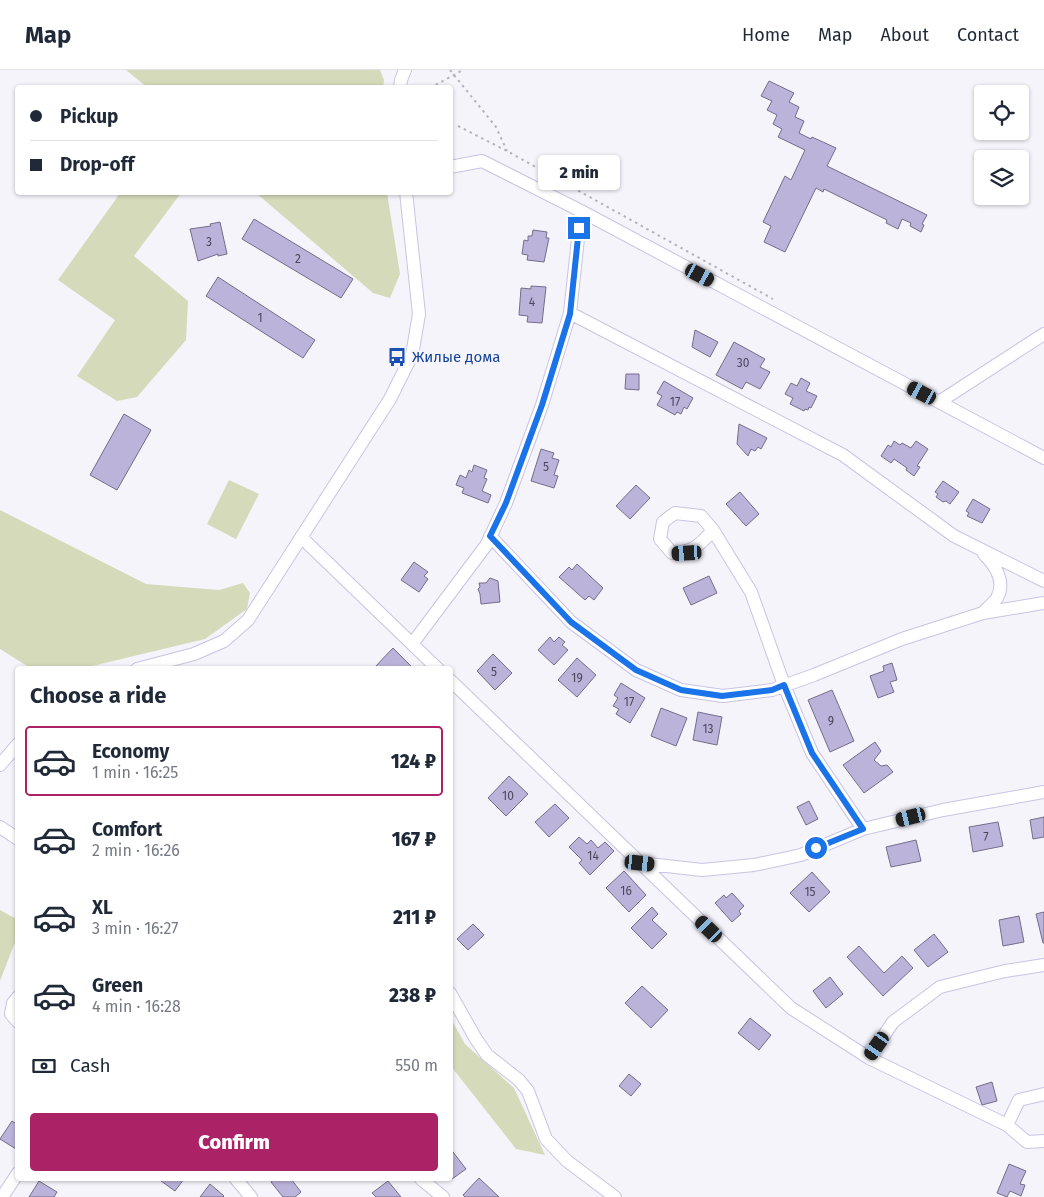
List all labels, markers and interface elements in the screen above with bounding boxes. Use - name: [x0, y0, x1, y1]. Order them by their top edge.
- text: Map: [25, 21, 71, 49]
- text: Home: [742, 24, 790, 46]
- text: Map: [818, 24, 852, 46]
- text: About: [880, 24, 929, 46]
- text: Contact: [957, 24, 1019, 46]
- map controls: [974, 85, 1029, 205]
- button: locate: [974, 85, 1029, 140]
- text: Pickup: [60, 105, 118, 128]
- button: layers: [974, 150, 1029, 205]
- text: Drop-off: [60, 153, 134, 176]
- callout: 2 min: [538, 156, 620, 190]
- text: 2 min: [559, 163, 599, 182]
- route end: [568, 217, 590, 239]
- house number: 3: [206, 235, 212, 249]
- house number: 2: [295, 252, 301, 266]
- car: [683, 261, 716, 289]
- house number: 4: [529, 295, 536, 309]
- house number: 1: [257, 311, 263, 325]
- bus stop icon: Жилые дома: [386, 346, 408, 368]
- place label: Жилые дома: [412, 348, 500, 366]
- house number: 30: [737, 356, 750, 370]
- car: [905, 379, 938, 407]
- house number: 17: [670, 395, 680, 409]
- house number: 5: [543, 460, 549, 474]
- car: [671, 545, 702, 561]
- house number: 5: [491, 665, 497, 679]
- house number: 19: [571, 671, 583, 685]
- text: Choose a ride: [30, 682, 166, 709]
- house number: 17: [624, 695, 634, 709]
- house number: 9: [828, 714, 834, 728]
- house number: 13: [702, 722, 714, 736]
- icon: car: [32, 739, 77, 784]
- text: Economy: [92, 740, 169, 763]
- text: 124 ₽: [391, 750, 436, 773]
- text: 1 min · 16:25: [92, 763, 178, 782]
- house number: 10: [502, 789, 514, 803]
- car: [894, 806, 927, 828]
- icon: car: [32, 817, 77, 862]
- text: Comfort: [92, 818, 162, 841]
- text: 167 ₽: [392, 828, 436, 851]
- house number: 7: [983, 830, 989, 844]
- route start: [805, 837, 827, 859]
- text: 2 min · 16:26: [92, 841, 180, 860]
- house number: 14: [587, 849, 599, 863]
- car: [624, 854, 655, 872]
- house number: 16: [620, 884, 632, 898]
- house number: 15: [804, 885, 816, 899]
- icon: car: [32, 895, 77, 940]
- text: XL: [92, 896, 113, 919]
- text: 211 ₽: [393, 906, 436, 929]
- car: [692, 913, 725, 945]
- text: 3 min · 16:27: [92, 919, 178, 938]
- icon: car: [32, 973, 77, 1018]
- text: Green: [92, 974, 143, 997]
- text: 238 ₽: [389, 984, 436, 1007]
- text: 4 min · 16:28: [92, 997, 181, 1016]
- car: [862, 1029, 891, 1063]
- icon: cash: [30, 1052, 58, 1080]
- text: Cash: [70, 1054, 111, 1077]
- text: 550 m: [395, 1056, 438, 1075]
- button: Confirm: [30, 1113, 438, 1171]

